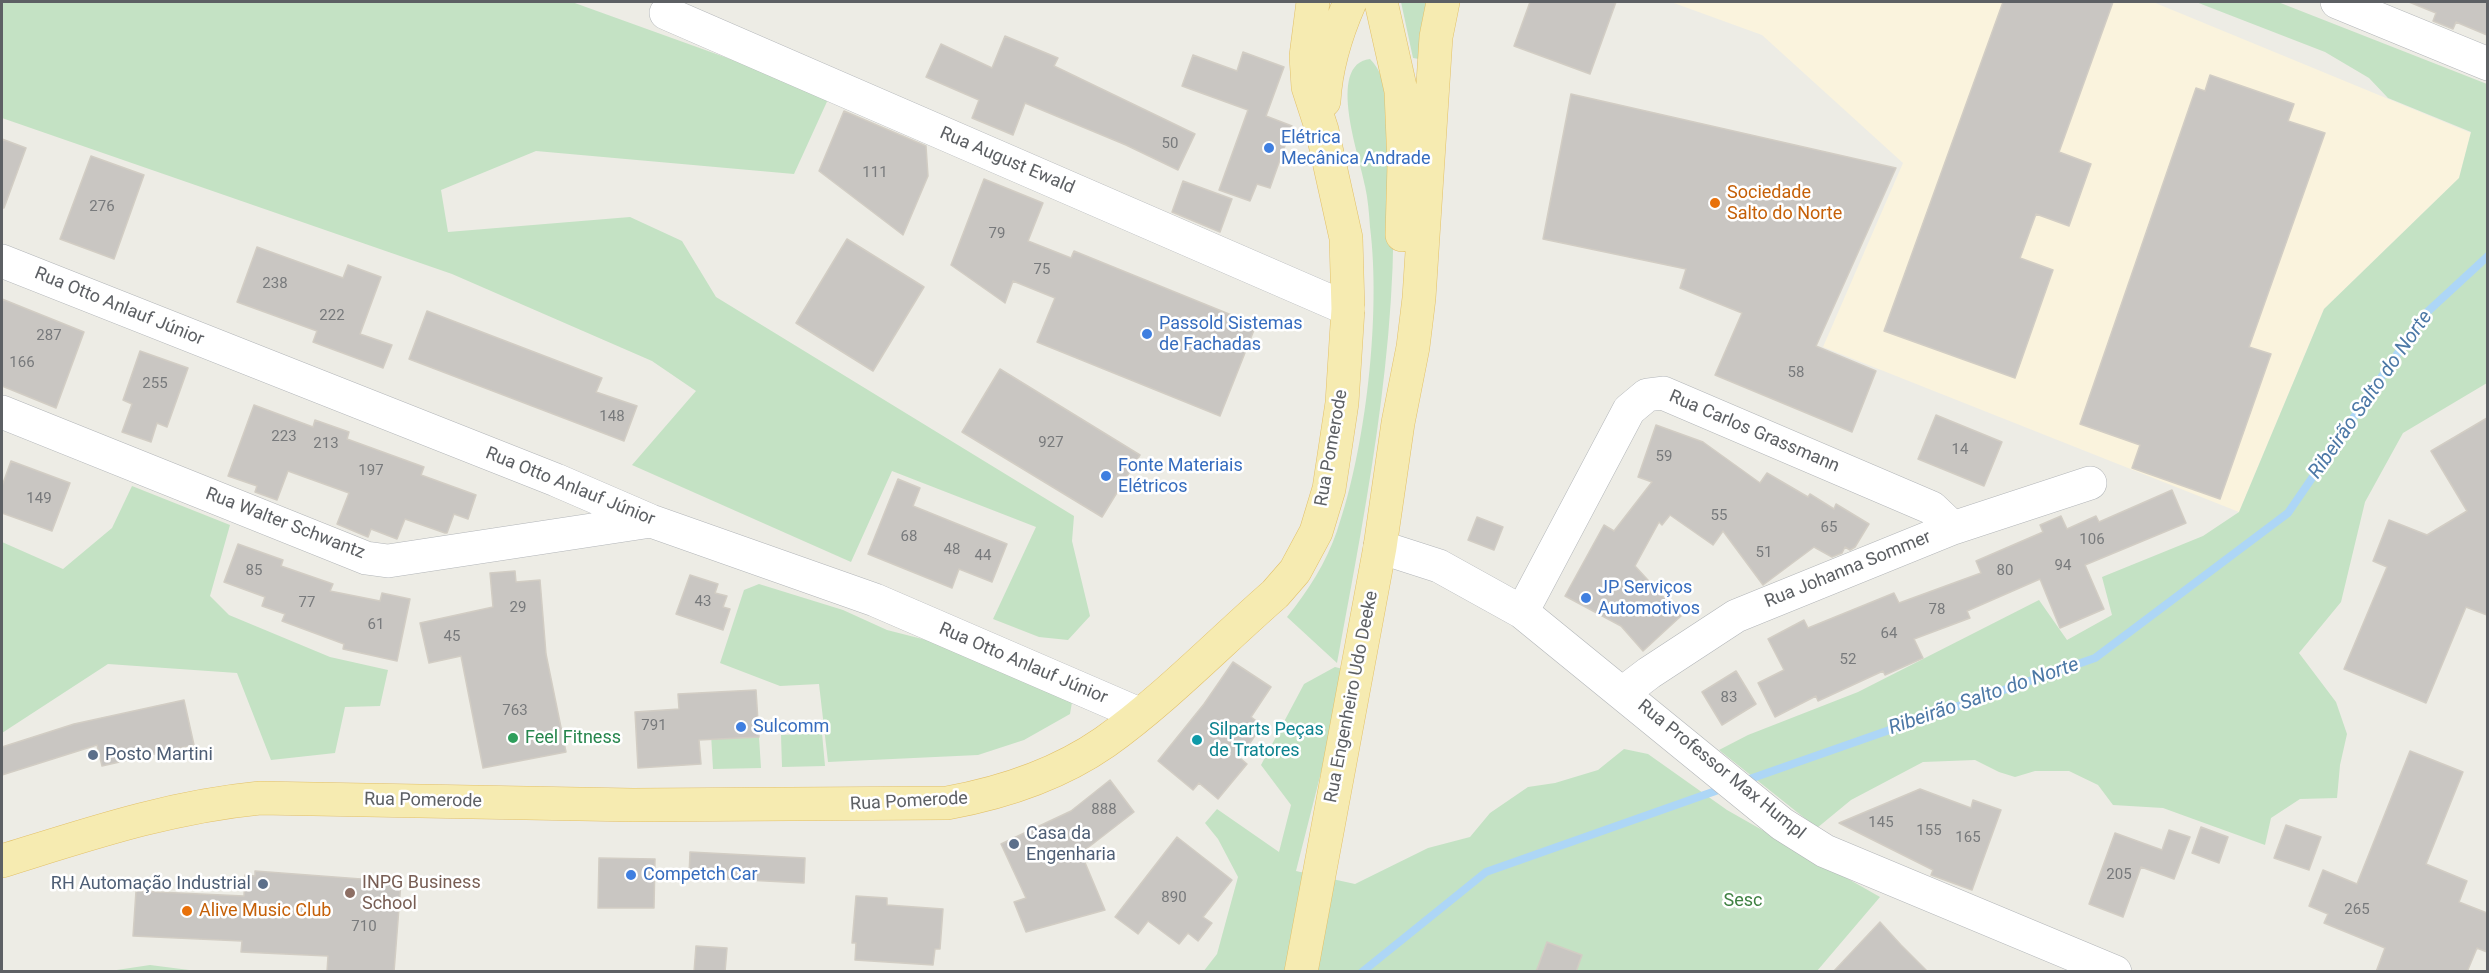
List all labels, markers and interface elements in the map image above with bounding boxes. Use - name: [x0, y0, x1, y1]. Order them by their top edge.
- street label: Rua August Ewald: [936, 123, 1078, 199]
- place label: Elétrica Mecânica Andrade: [1281, 127, 1431, 170]
- house number: 50: [1162, 135, 1178, 153]
- marker: Elétrica Mecânica Andrade: [1262, 141, 1276, 155]
- house number: 111: [862, 164, 888, 182]
- place label: Sociedade Salto do Norte: [1727, 182, 1842, 224]
- marker: Sociedade Salto do Norte: [1708, 196, 1722, 210]
- house number: 276: [89, 198, 115, 216]
- house number: 79: [989, 225, 1005, 243]
- house number: 75: [1034, 261, 1050, 279]
- street label: Rua Otto Anlauf Júnior: [31, 263, 207, 351]
- house number: 238: [262, 275, 288, 293]
- water label: Ribeirão Salto do Norte: [2304, 306, 2438, 484]
- house number: 222: [319, 307, 345, 325]
- place label: Passold Sistemas de Fachadas: [1159, 313, 1303, 356]
- house number: 287: [36, 327, 62, 345]
- marker: Passold Sistemas de Fachadas: [1140, 327, 1154, 341]
- house number: 166: [9, 354, 35, 372]
- house number: 58: [1788, 364, 1804, 382]
- house number: 255: [142, 375, 168, 393]
- street label: Rua Carlos Grassmann: [1666, 386, 1842, 478]
- street label: Rua Pomerode: [1311, 388, 1353, 508]
- house number: 148: [599, 408, 625, 426]
- house number: 223: [271, 428, 297, 446]
- house number: 927: [1038, 434, 1064, 452]
- house number: 213: [313, 435, 339, 453]
- house number: 14: [1952, 441, 1968, 459]
- street label: Rua Otto Anlauf Júnior: [482, 443, 658, 531]
- house number: 59: [1656, 448, 1672, 466]
- place label: Fonte Materiais Elétricos: [1118, 455, 1243, 498]
- house number: 197: [358, 462, 384, 480]
- marker: Fonte Materiais Elétricos: [1099, 469, 1113, 483]
- street label: Rua Walter Schwantz: [202, 484, 368, 564]
- house number: 149: [26, 490, 52, 508]
- house number: 55: [1711, 507, 1727, 525]
- house number: 65: [1821, 519, 1837, 537]
- street label: Rua Johanna Sommer: [1762, 527, 1934, 613]
- house number: 68: [901, 528, 917, 546]
- house number: 106: [2079, 531, 2105, 549]
- house number: 48: [944, 541, 960, 559]
- house number: 51: [1756, 544, 1772, 562]
- house number: 44: [975, 547, 991, 565]
- house number: 94: [2055, 557, 2071, 575]
- house number: 85: [246, 562, 262, 580]
- house number: 80: [1997, 562, 2013, 580]
- place label: JP Serviços Automotivos: [1598, 577, 1700, 620]
- street label: Rua Engenheiro Udo Deeke: [1321, 589, 1383, 805]
- marker: JP Serviços Automotivos: [1579, 591, 1593, 605]
- house number: 43: [695, 593, 711, 611]
- house number: 77: [299, 594, 315, 612]
- house number: 29: [510, 599, 526, 617]
- house number: 78: [1929, 601, 1945, 619]
- house number: 61: [368, 616, 384, 634]
- street label: Rua Otto Anlauf Júnior: [935, 619, 1111, 709]
- house number: 64: [1881, 625, 1897, 643]
- house number: 45: [444, 628, 460, 646]
- house number: 52: [1840, 651, 1856, 669]
- water label: Ribeirão Salto do Norte: [1886, 653, 2082, 741]
- house number: 83: [1721, 689, 1737, 707]
- street label: Rua Professor Max Humpl: [1633, 696, 1809, 844]
- house number: 763: [502, 702, 528, 720]
- place label: Sulcomm: [753, 716, 829, 738]
- house number: 791: [641, 717, 667, 735]
- place label: Silparts Peças de Tratores: [1209, 719, 1324, 762]
- marker: Sulcomm: [734, 720, 748, 734]
- place label: Feel Fitness: [525, 727, 621, 749]
- marker: Feel Fitness: [506, 731, 520, 745]
- marker: Silparts Peças de Tratores: [1190, 733, 1204, 747]
- place label: Posto Martini: [105, 744, 213, 766]
- marker: Posto Martini: [86, 748, 100, 762]
- street label: Rua Pomerode: [850, 788, 968, 816]
- street label: Rua Pomerode: [364, 789, 482, 813]
- house number: 888: [1091, 801, 1117, 819]
- house number: 145: [1868, 814, 1894, 832]
- house number: 155: [1916, 822, 1942, 840]
- place label: Casa da Engenharia: [1026, 823, 1116, 866]
- house number: 165: [1955, 829, 1981, 847]
- marker: Casa da Engenharia: [1007, 837, 1021, 851]
- place label: Competch Car: [643, 864, 758, 886]
- house number: 205: [2106, 866, 2132, 884]
- marker: Competch Car: [624, 868, 638, 882]
- place label: INPG Business School: [362, 872, 481, 914]
- place label: RH Automação Industrial: [51, 873, 251, 895]
- marker: RH Automação Industrial: [256, 877, 270, 891]
- marker: INPG Business School: [343, 886, 357, 900]
- house number: 890: [1161, 889, 1187, 907]
- park label: Sesc: [1724, 890, 1762, 912]
- place label: Alive Music Club: [199, 900, 331, 922]
- house number: 265: [2344, 901, 2370, 919]
- marker: Alive Music Club: [180, 904, 194, 918]
- house number: 710: [351, 918, 377, 936]

